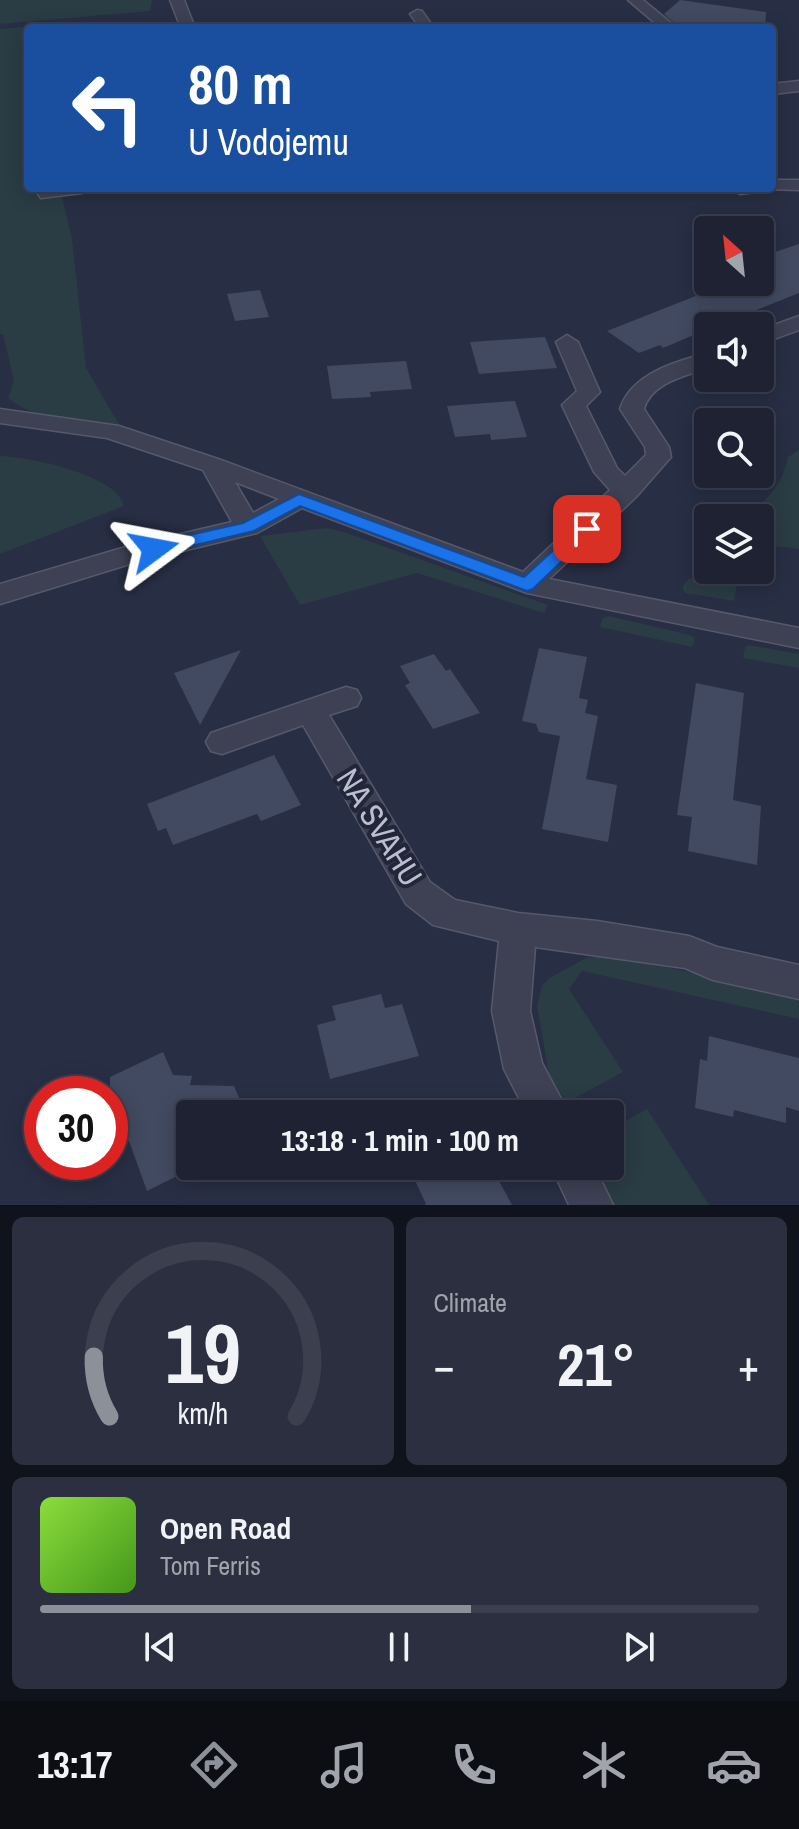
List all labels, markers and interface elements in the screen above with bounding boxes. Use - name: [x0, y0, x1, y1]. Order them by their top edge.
- text: 80 m: [188, 46, 293, 121]
- icon: left: [56, 56, 160, 160]
- text: U Vodojemu: [188, 118, 349, 166]
- north arrow: [694, 216, 774, 296]
- map controls: [694, 216, 774, 584]
- button: sound: [694, 312, 774, 392]
- button: search: [694, 408, 774, 488]
- pin: [553, 495, 621, 563]
- button: layers: [694, 504, 774, 584]
- position arrow: [112, 507, 196, 591]
- icon: arrive: [565, 507, 609, 551]
- street label: NA SVAHU: [327, 760, 433, 894]
- speed limit sign: 30: [24, 1076, 128, 1180]
- text: 13:18 · 1 min · 100 m: [281, 1120, 519, 1160]
- text: Climate: [434, 1285, 507, 1320]
- text: 19: [165, 1297, 241, 1409]
- text: 21°: [557, 1324, 636, 1405]
- text: −: [434, 1335, 455, 1395]
- text: +: [738, 1335, 759, 1395]
- text: km/h: [177, 1394, 228, 1433]
- text: Open Road: [160, 1508, 291, 1548]
- text: Tom Ferris: [160, 1548, 261, 1583]
- icon: previous: [138, 1625, 182, 1669]
- icon: pause: [377, 1625, 421, 1669]
- icon: next: [617, 1625, 661, 1669]
- icon: directions: [186, 1737, 242, 1793]
- icon: music: [316, 1737, 372, 1793]
- icon: phone: [446, 1737, 502, 1793]
- icon: climate: [576, 1737, 632, 1793]
- icon: car: [706, 1737, 762, 1793]
- text: 13:17: [37, 1741, 112, 1789]

